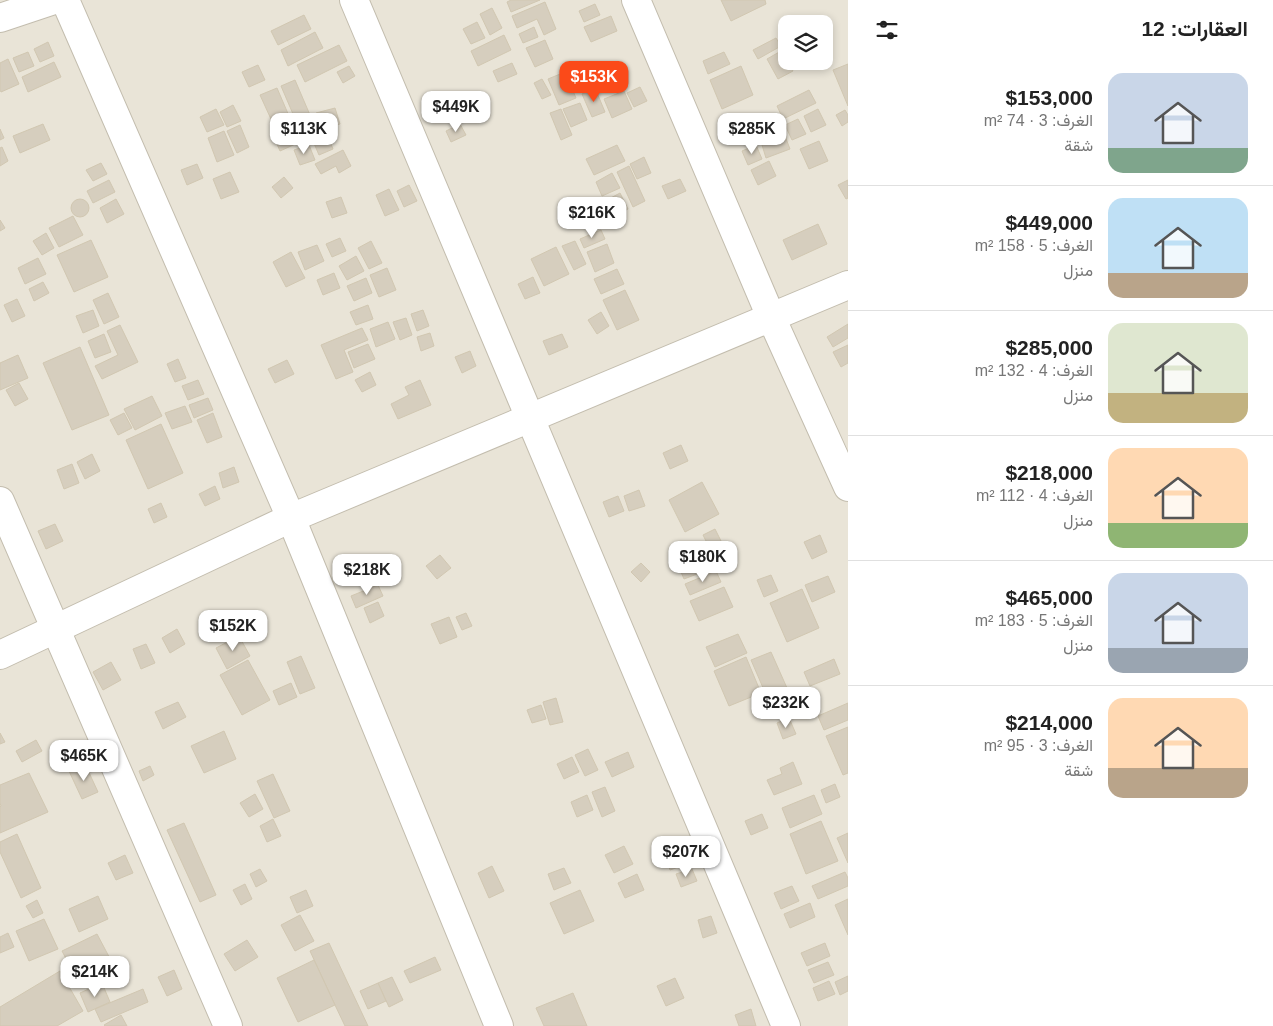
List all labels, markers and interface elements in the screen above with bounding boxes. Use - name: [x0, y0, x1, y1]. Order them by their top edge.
- map controls: [778, 15, 833, 70]
- button: layers: [778, 15, 833, 70]
- icon: filters: [873, 16, 901, 44]
- text: العقارات: 12: [1141, 17, 1248, 40]
- pin: $153K: [559, 61, 629, 103]
- text: $153K: [570, 68, 618, 85]
- text: $153,000: [1005, 86, 1093, 109]
- pin: $449K: [421, 90, 491, 133]
- icon: home: [1148, 93, 1208, 153]
- text: $449K: [432, 98, 480, 115]
- pin: $113K: [269, 112, 339, 155]
- pin: $285K: [717, 112, 787, 155]
- text: الغرف: 3 · 74 m²: [984, 112, 1093, 129]
- text: $113K: [281, 120, 327, 137]
- text: $285K: [728, 120, 776, 137]
- text: شقة: [1064, 137, 1093, 154]
- pin: $216K: [557, 196, 627, 239]
- text: $216K: [568, 204, 616, 221]
- text: $449,000: [1005, 211, 1093, 234]
- icon: home: [1148, 218, 1208, 278]
- text: الغرف: 5 · 158 m²: [975, 237, 1093, 254]
- text: منزل: [1063, 262, 1093, 279]
- text: $285,000: [1005, 336, 1093, 359]
- icon: home: [1148, 343, 1208, 403]
- text: الغرف: 4 · 132 m²: [975, 362, 1093, 379]
- text: منزل: [1063, 387, 1093, 404]
- text: $218,000: [1005, 461, 1093, 484]
- icon: home: [1148, 468, 1208, 528]
- text: الغرف: 4 · 112 m²: [976, 487, 1093, 504]
- text: منزل: [1063, 512, 1093, 529]
- pin: $180K: [668, 540, 738, 583]
- text: $180K: [679, 548, 727, 565]
- pin: $218K: [332, 554, 402, 596]
- text: $218K: [343, 561, 391, 578]
- text: $465,000: [1005, 586, 1093, 609]
- icon: home: [1148, 593, 1208, 653]
- pin: $152K: [198, 610, 268, 652]
- text: الغرف: 5 · 183 m²: [975, 612, 1093, 629]
- text: $152K: [209, 617, 257, 634]
- text: منزل: [1063, 637, 1093, 654]
- pin: $232K: [751, 686, 821, 729]
- text: $232K: [762, 694, 810, 711]
- text: $214,000: [1005, 711, 1093, 734]
- icon: home: [1148, 718, 1208, 778]
- text: الغرف: 3 · 95 m²: [984, 737, 1093, 754]
- pin: $465K: [49, 740, 119, 782]
- text: $465K: [60, 747, 108, 764]
- text: شقة: [1064, 762, 1093, 779]
- pin: $207K: [651, 836, 721, 878]
- text: $207K: [662, 843, 710, 860]
- pin: $214K: [60, 956, 130, 998]
- text: $214K: [71, 963, 119, 980]

